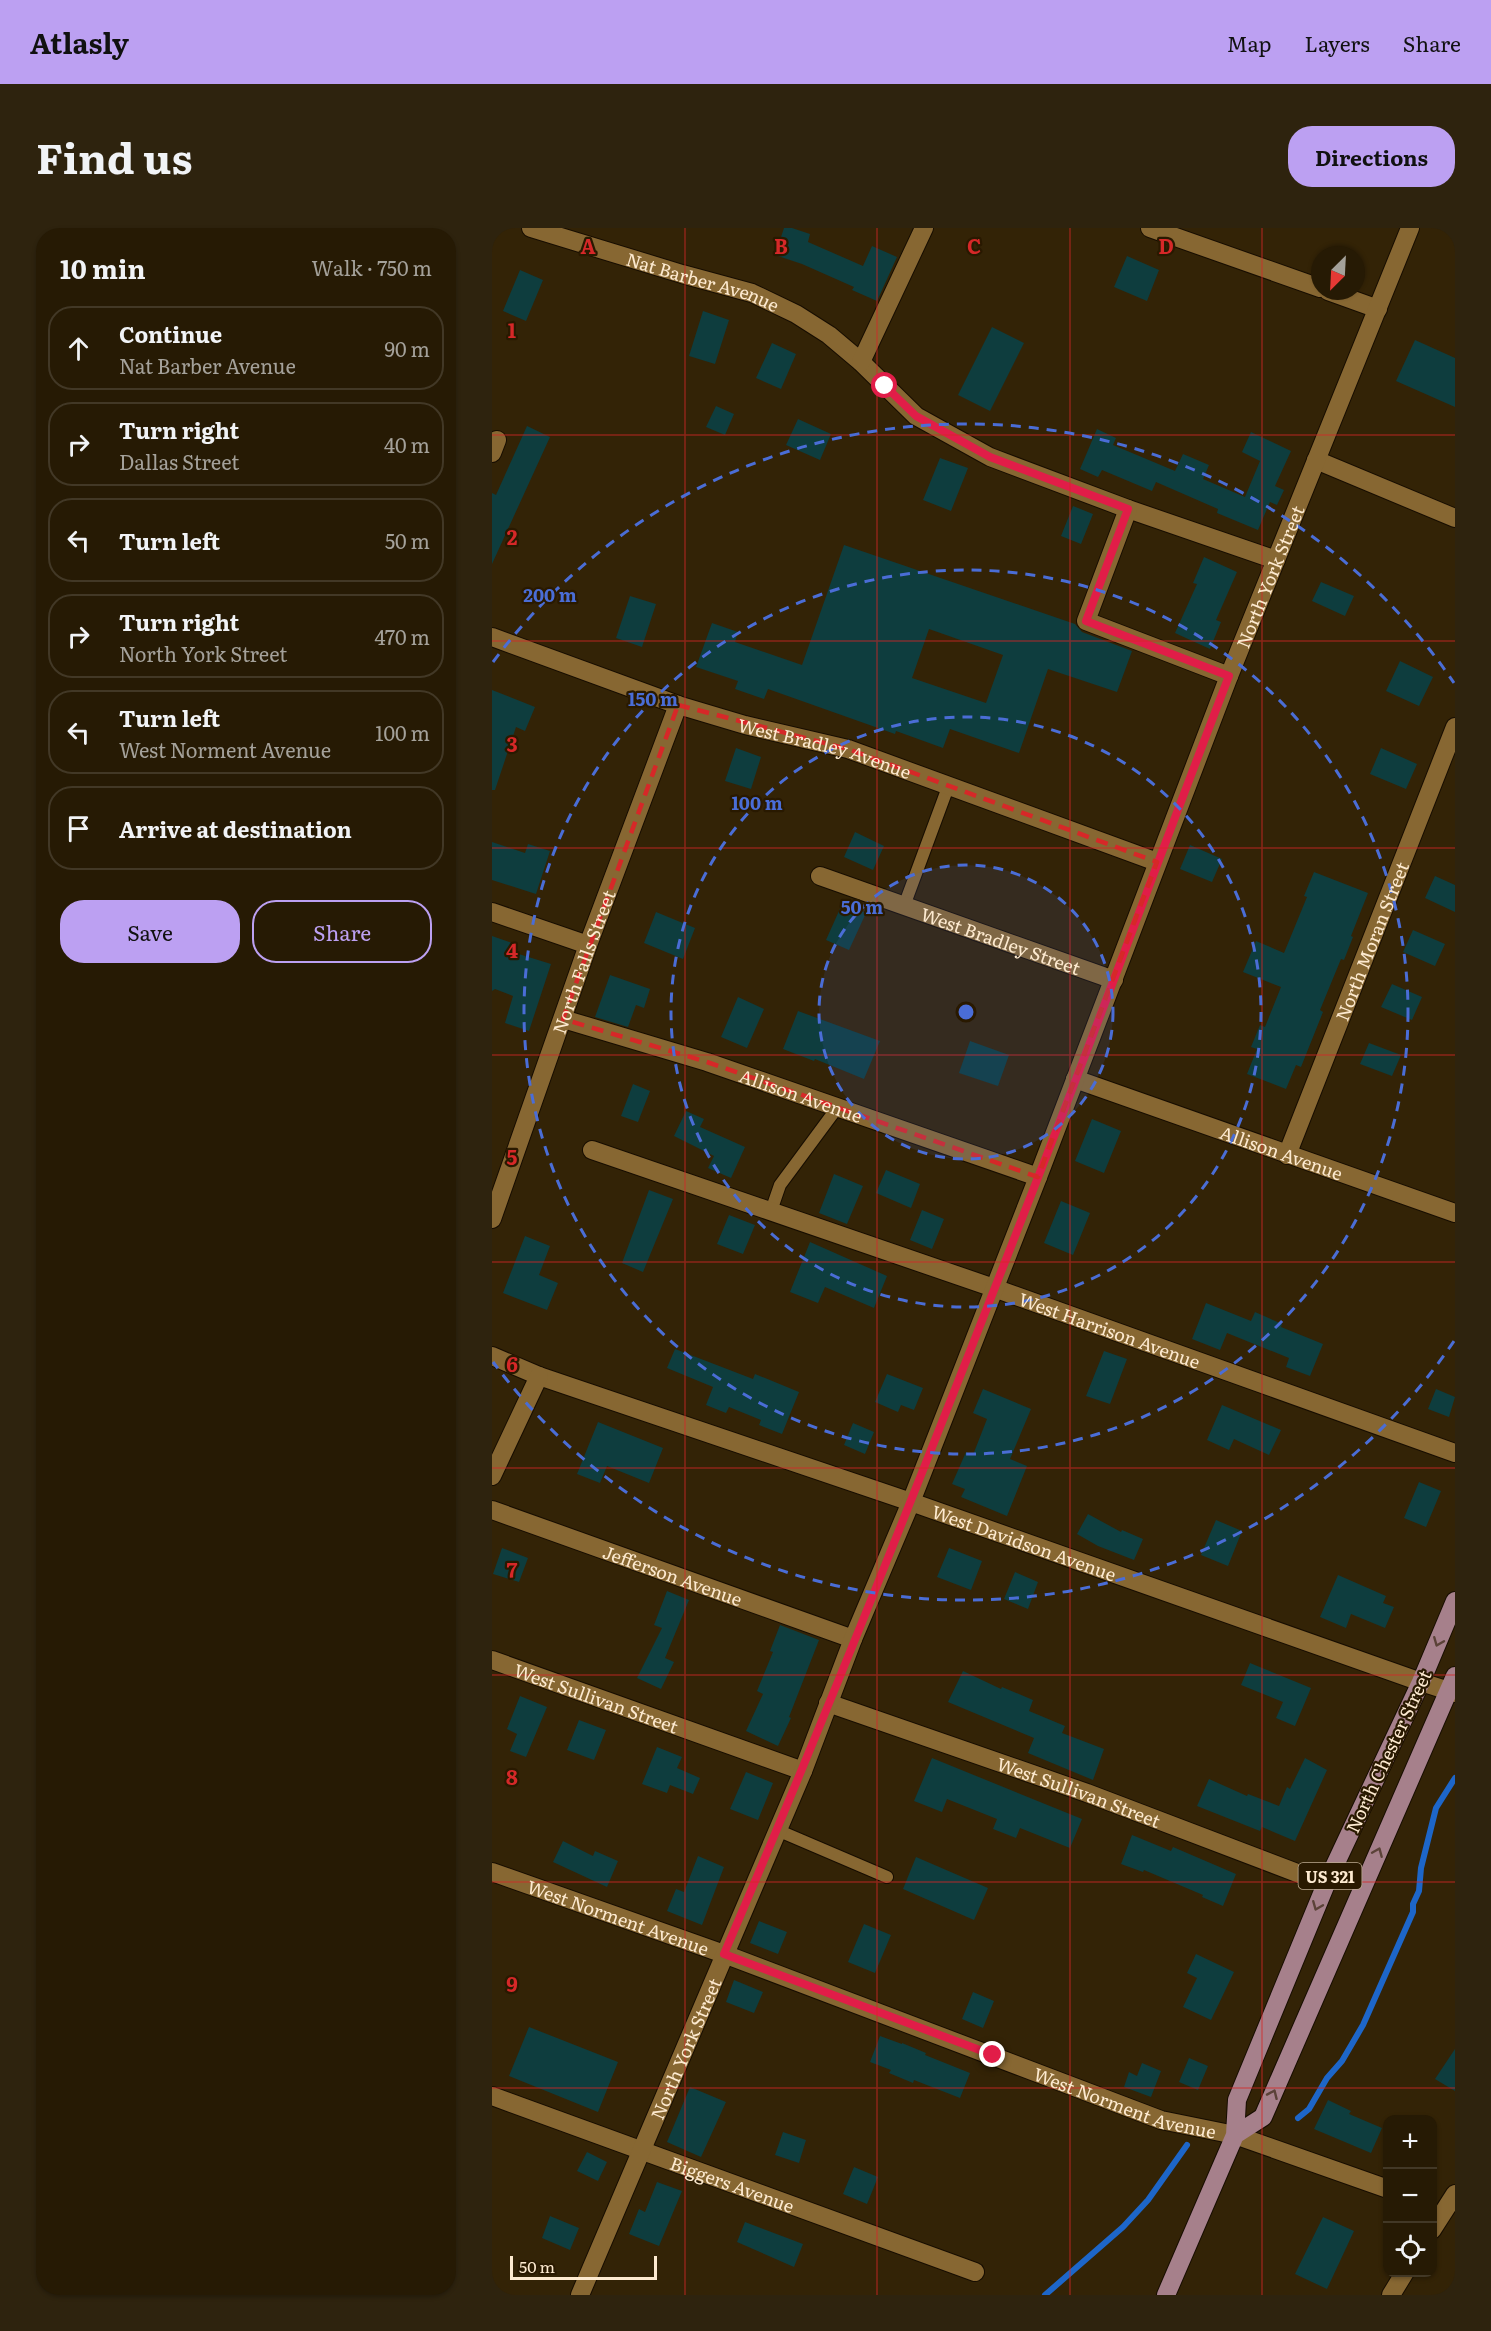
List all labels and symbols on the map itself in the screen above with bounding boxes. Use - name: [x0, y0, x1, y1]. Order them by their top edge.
- text: A: [580, 230, 596, 260]
- text: B: [774, 230, 788, 260]
- text: C: [967, 230, 981, 260]
- text: D: [1158, 230, 1174, 260]
- street label: Nat Barber Avenue: [623, 244, 784, 318]
- north arrow: [1311, 246, 1365, 300]
- text: 1: [508, 314, 516, 344]
- route start: [871, 372, 897, 398]
- street label: North York Street: [1228, 500, 1310, 652]
- text: 2: [507, 521, 518, 551]
- text: 200 m: [523, 581, 577, 608]
- text: 150 m: [628, 685, 678, 712]
- street label: West Bradley Avenue: [736, 710, 915, 785]
- text: 3: [506, 728, 518, 758]
- text: 100 m: [731, 789, 783, 816]
- street label: North Moran Street: [1328, 857, 1415, 1025]
- street label: North Falls Street: [545, 885, 621, 1037]
- text: 50 m: [841, 893, 883, 920]
- street label: West Bradley Street: [918, 899, 1085, 981]
- text: 4: [506, 934, 518, 964]
- centre of rings: [956, 1002, 976, 1022]
- street label: Allison Avenue: [736, 1061, 866, 1129]
- street label: Allison Avenue: [1216, 1118, 1347, 1186]
- text: 5: [507, 1141, 518, 1171]
- street label: West Harrison Avenue: [1015, 1285, 1204, 1374]
- text: 6: [506, 1348, 518, 1378]
- street label: West Davidson Avenue: [928, 1497, 1120, 1587]
- street label: Jefferson Avenue: [599, 1537, 746, 1612]
- text: 7: [507, 1554, 518, 1584]
- one-way arrow: [1433, 1635, 1445, 1646]
- street label: West Sullivan Street: [511, 1656, 683, 1739]
- street label: North Chester Street: [1338, 1664, 1438, 1837]
- street label: West Sullivan Street: [993, 1749, 1165, 1834]
- text: 8: [506, 1761, 518, 1791]
- one-way arrow: [1371, 1848, 1383, 1859]
- road number: US 321: [1298, 1863, 1362, 1889]
- street label: West Norment Avenue: [524, 1872, 713, 1961]
- one-way arrow: [1312, 1900, 1324, 1911]
- text: 9: [506, 1968, 518, 1998]
- street label: North York Street: [643, 1973, 727, 2123]
- route end: [979, 2041, 1005, 2067]
- street label: West Norment Avenue: [1030, 2059, 1219, 2144]
- one-way arrow: [1266, 2090, 1278, 2101]
- street label: Biggers Avenue: [667, 2149, 798, 2219]
- scale bar: [510, 2253, 657, 2280]

